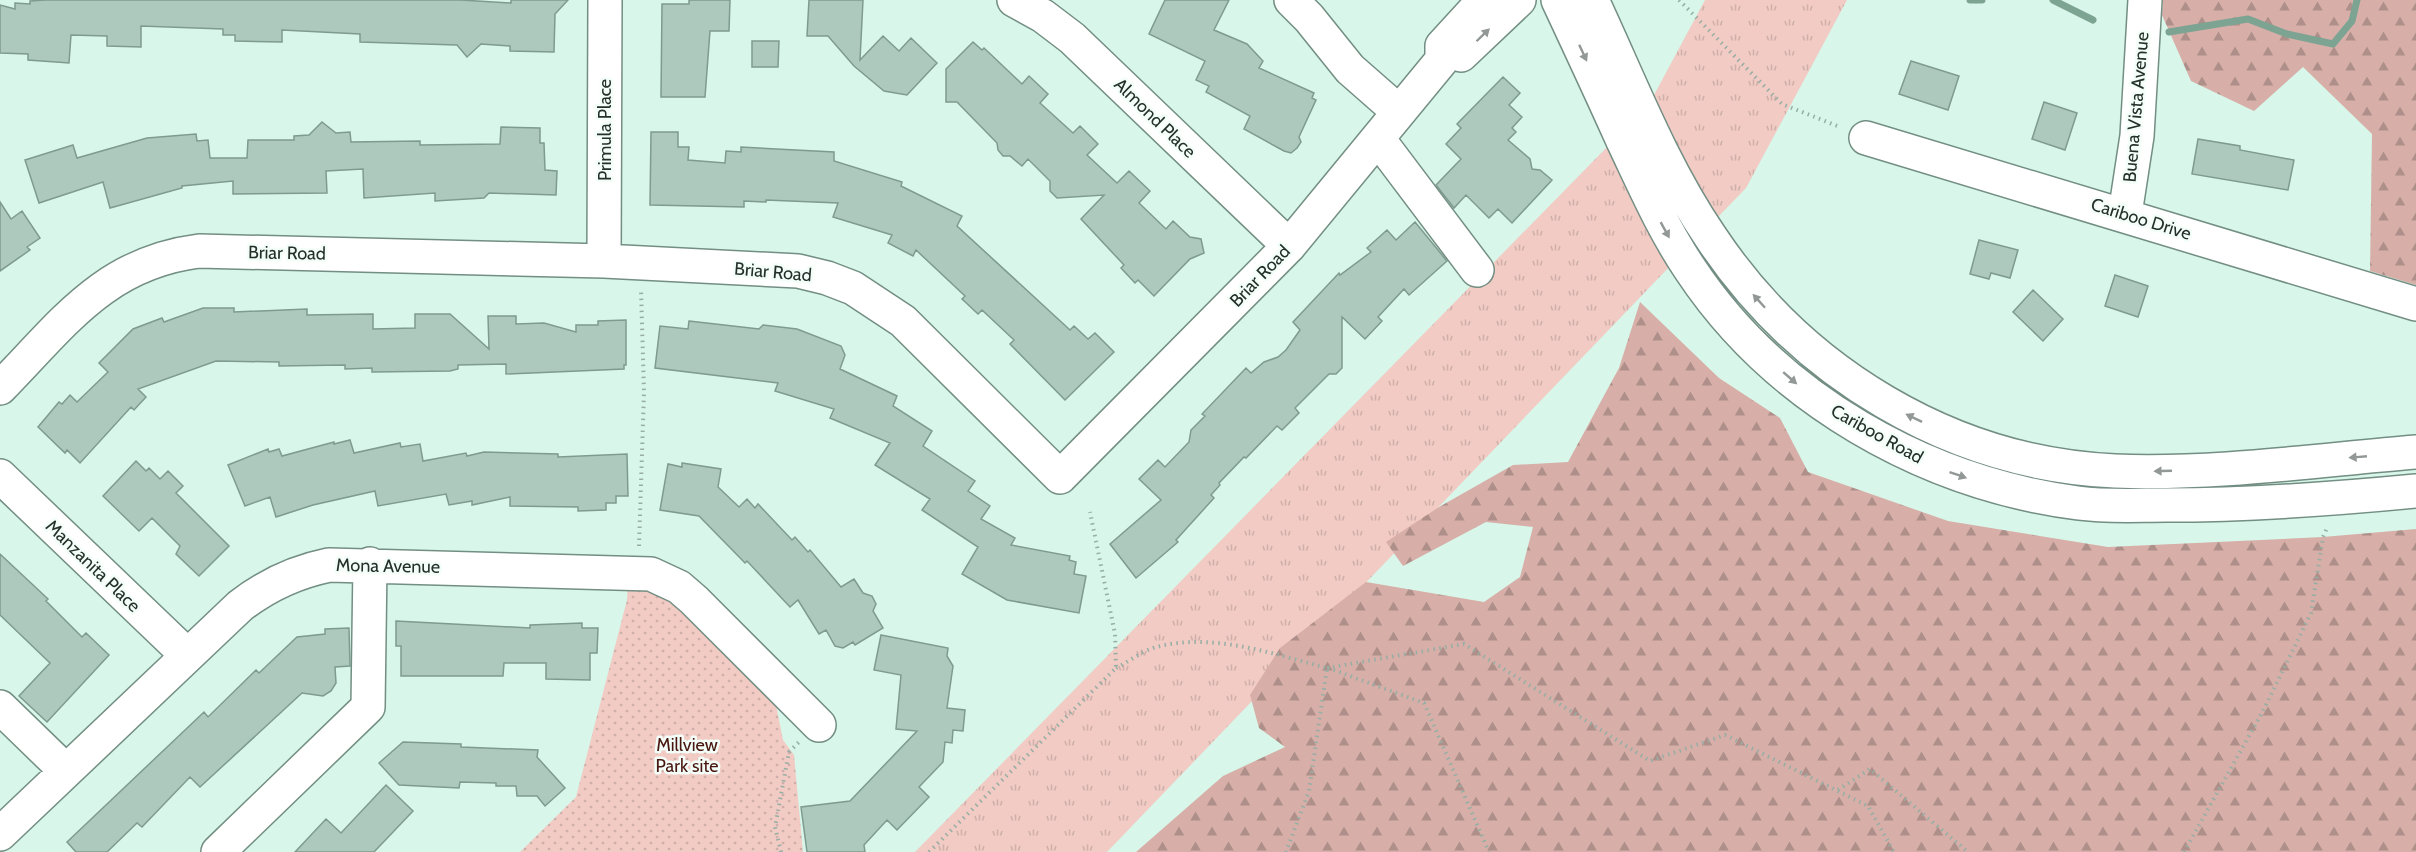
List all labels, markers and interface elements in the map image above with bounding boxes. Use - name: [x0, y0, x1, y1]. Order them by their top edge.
- one-way arrow: [1475, 28, 1489, 42]
- street label: Buena Vista Avenue: [2118, 31, 2154, 183]
- one-way arrow: [1578, 45, 1587, 62]
- street label: Almond Place: [1109, 73, 1201, 163]
- street label: Primula Place: [594, 79, 616, 181]
- street label: Cariboo Drive: [2088, 193, 2194, 245]
- one-way arrow: [1660, 221, 1670, 238]
- street label: Briar Road: [1225, 240, 1295, 312]
- street label: Briar Road: [248, 241, 326, 265]
- street label: Briar Road: [733, 258, 813, 286]
- one-way arrow: [1753, 294, 1766, 309]
- one-way arrow: [1782, 371, 1797, 384]
- street label: Cariboo Road: [1827, 400, 1927, 468]
- one-way arrow: [1905, 414, 1922, 423]
- one-way arrow: [2348, 452, 2367, 462]
- one-way arrow: [2154, 466, 2173, 476]
- one-way arrow: [1949, 470, 1967, 480]
- street label: Manzanita Place: [41, 515, 145, 617]
- street label: Mona Avenue: [336, 554, 440, 578]
- park label: Millview Park site: [656, 734, 718, 777]

